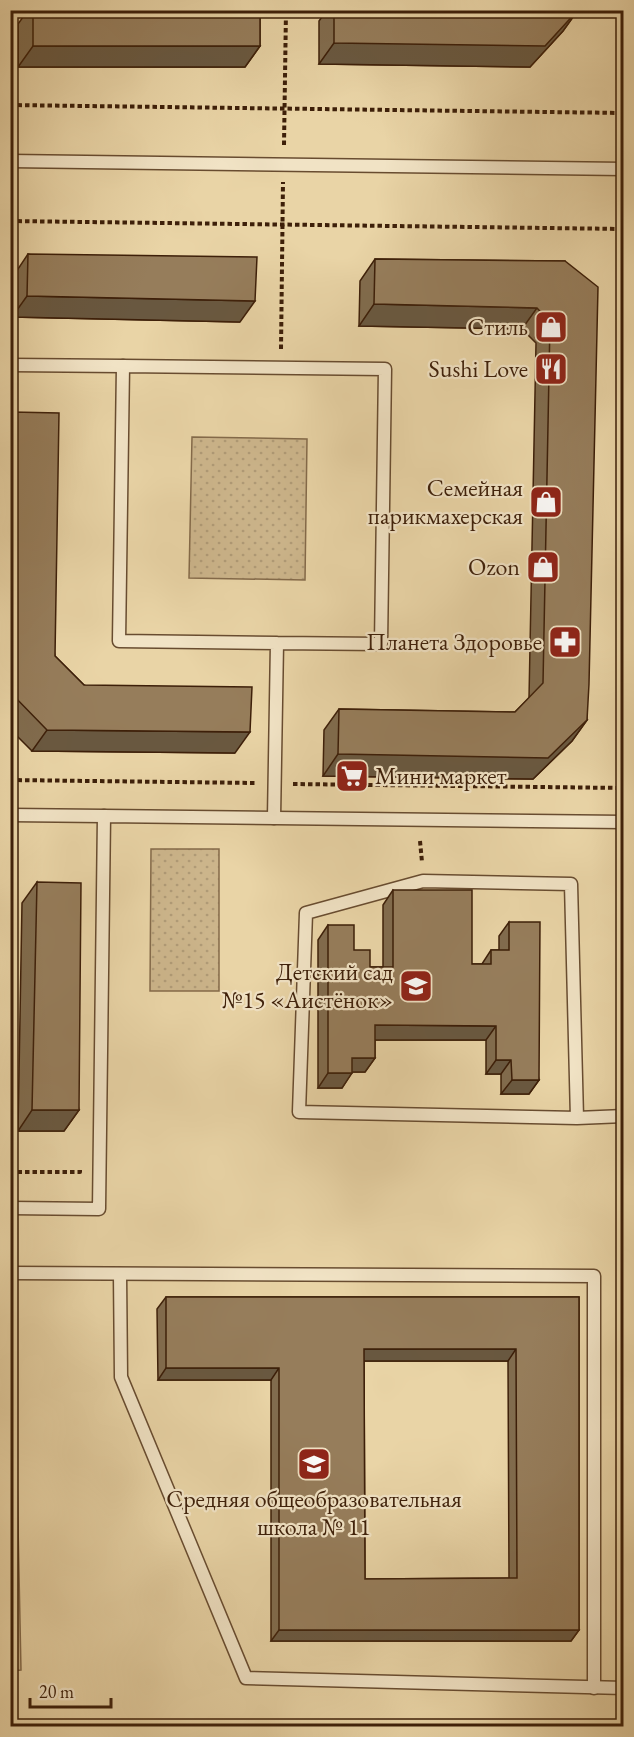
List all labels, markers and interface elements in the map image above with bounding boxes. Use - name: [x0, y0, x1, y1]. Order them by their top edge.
- shop icon: Стиль: [533, 309, 569, 345]
- place label: Стиль: [467, 311, 528, 342]
- restaurant icon: Sushi Love: [533, 351, 569, 387]
- place label: Sushi Love: [429, 353, 528, 384]
- place label: Семейная парикмахерская: [368, 472, 523, 531]
- shop icon: Семейная парикмахерская: [528, 484, 564, 520]
- shop icon: Ozon: [525, 549, 561, 585]
- place label: Ozon: [468, 551, 520, 582]
- pharmacy icon: Планета Здоровье: [547, 624, 583, 660]
- place label: Планета Здоровье: [366, 626, 542, 657]
- supermarket icon: Мини маркет: [334, 758, 370, 794]
- place label: Мини маркет: [375, 760, 507, 791]
- place label: Детский сад №15 «Аистёнок»: [222, 956, 393, 1015]
- school or university icon: Детский сад №15 «Аистёнок»: [398, 968, 434, 1004]
- school or university icon: Средняя общеобразовательная школа № 11: [296, 1446, 332, 1482]
- place label: Средняя общеобразовательная школа № 11: [166, 1483, 462, 1542]
- scale bar: [30, 1671, 111, 1709]
- text: 20 m: [39, 1680, 74, 1703]

